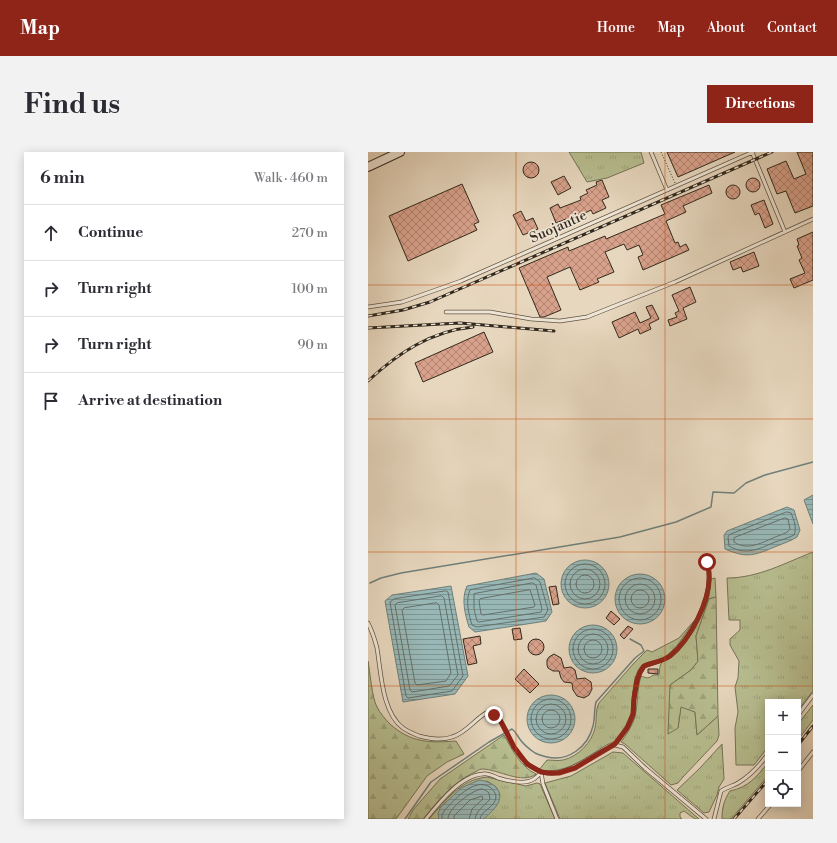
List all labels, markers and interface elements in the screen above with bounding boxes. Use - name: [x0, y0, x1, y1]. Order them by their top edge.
- text: Map: [20, 16, 60, 40]
- text: Home: [597, 19, 635, 37]
- text: Map: [657, 19, 685, 37]
- text: About: [707, 19, 745, 37]
- text: Contact: [767, 19, 817, 37]
- button: Directions: [707, 85, 813, 123]
- text: Find us: [24, 87, 120, 122]
- text: 6 min: [40, 167, 85, 189]
- text: Walk · 460 m: [254, 170, 328, 186]
- street label: Suojantie: [527, 206, 590, 247]
- icon: ahead: [40, 222, 62, 244]
- text: Continue: [78, 223, 143, 242]
- text: 270 m: [292, 225, 328, 241]
- icon: right: [40, 278, 62, 300]
- text: Turn right: [78, 279, 152, 298]
- text: 100 m: [292, 281, 328, 297]
- icon: right: [40, 334, 62, 356]
- text: Turn right: [78, 335, 152, 354]
- text: 90 m: [297, 337, 328, 353]
- icon: arrive: [40, 390, 62, 412]
- text: Arrive at destination: [78, 391, 222, 410]
- route start: [698, 553, 716, 571]
- map controls: [765, 699, 801, 807]
- button: +: [765, 699, 801, 735]
- route end: [485, 706, 503, 724]
- button: −: [765, 735, 801, 771]
- button: locate: [765, 771, 801, 807]

